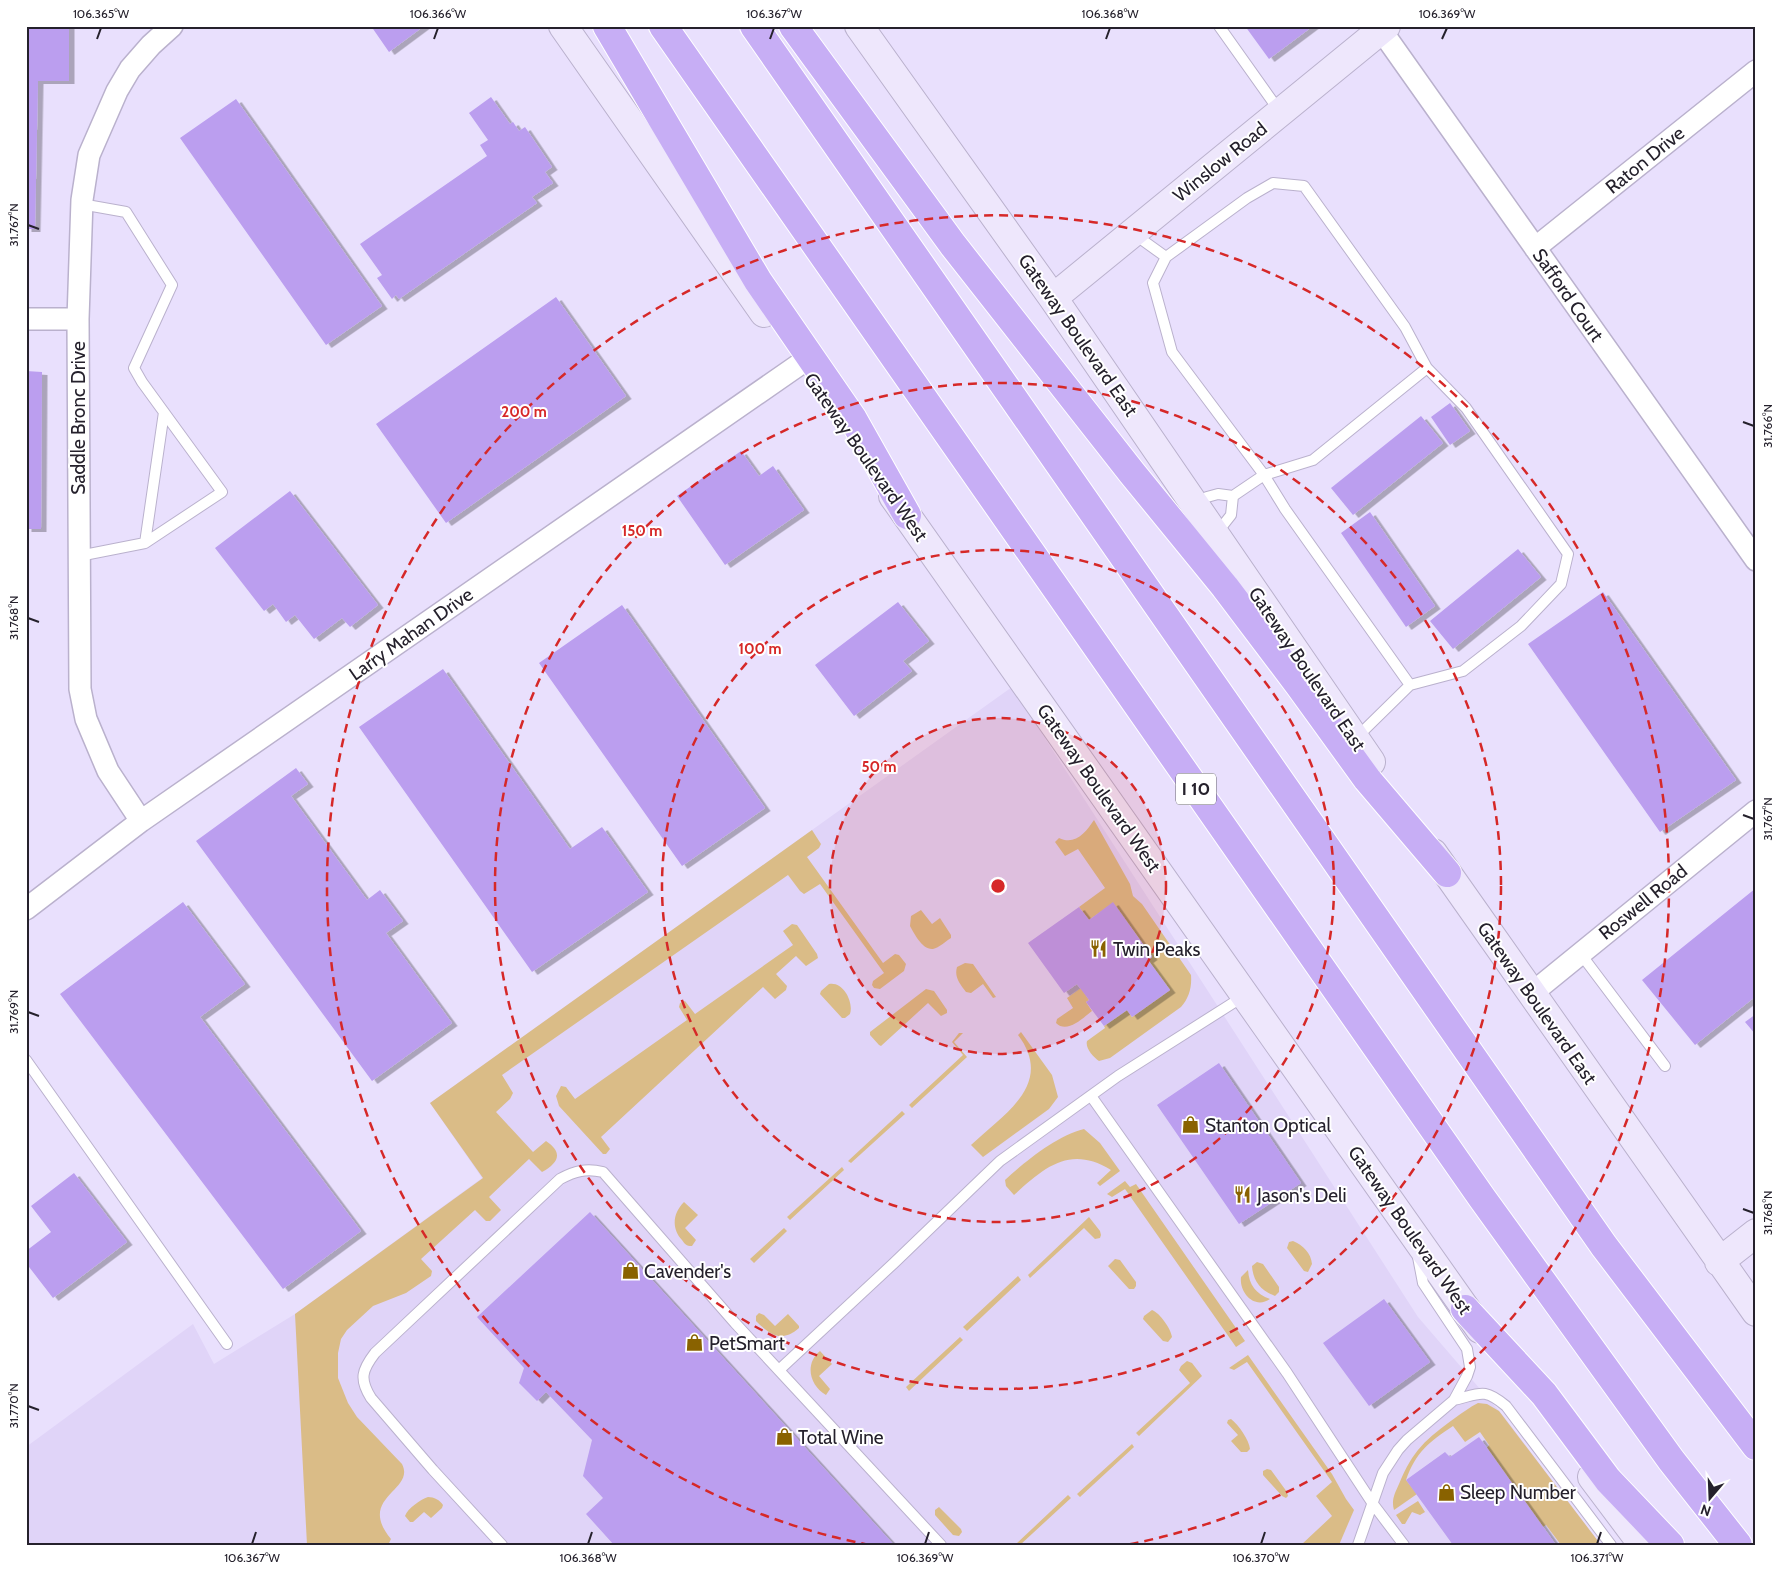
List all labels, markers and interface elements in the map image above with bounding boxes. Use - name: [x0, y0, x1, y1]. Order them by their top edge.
- text: 106.365°W: [73, 6, 130, 21]
- text: 106.366°W: [410, 6, 467, 21]
- text: 106.367°W: [746, 6, 802, 21]
- text: 106.368°W: [1081, 6, 1139, 21]
- text: 106.369°W: [1419, 6, 1476, 21]
- street label: Winslow Road: [1168, 117, 1272, 207]
- street label: Raton Drive: [1601, 121, 1689, 199]
- text: 31.767°N: [6, 203, 21, 247]
- street label: Safford Court: [1528, 244, 1609, 346]
- street label: Gateway Boulevard East: [1013, 249, 1143, 421]
- street label: Saddle Bronc Drive: [67, 341, 90, 495]
- street label: Gateway Boulevard West: [799, 368, 933, 546]
- text: 200 m: [501, 403, 547, 421]
- text: 31.766°N: [1760, 404, 1775, 448]
- text: 150 m: [622, 522, 662, 540]
- street label: Larry Mahan Drive: [345, 583, 478, 685]
- street label: Gateway Boulevard East: [1244, 583, 1371, 756]
- text: 31.768°N: [6, 596, 21, 640]
- text: 100 m: [738, 640, 782, 658]
- street label: Gateway Boulevard West: [1032, 699, 1166, 877]
- text: 50 m: [861, 758, 897, 776]
- road number: I 10: [1176, 774, 1216, 804]
- text: 31.767°N: [1760, 797, 1775, 841]
- street label: Roswell Road: [1594, 859, 1692, 945]
- centre of rings: [989, 877, 1007, 895]
- street label: Gateway Boulevard East: [1472, 917, 1602, 1089]
- place label: Twin Peaks: [1113, 938, 1200, 961]
- restaurant icon: Twin Peaks: [1089, 939, 1109, 959]
- text: 31.769°N: [6, 990, 21, 1034]
- place label: Stanton Optical: [1205, 1114, 1332, 1137]
- shop icon: Stanton Optical: [1181, 1115, 1201, 1135]
- street label: Gateway Boulevard West: [1343, 1141, 1477, 1319]
- place label: Jason's Deli: [1256, 1184, 1347, 1207]
- restaurant icon: Jason's Deli: [1233, 1185, 1253, 1205]
- text: 31.768°N: [1760, 1191, 1775, 1235]
- place label: Cavender's: [644, 1260, 731, 1283]
- shop icon: Cavender's: [620, 1261, 640, 1281]
- place label: PetSmart: [709, 1332, 786, 1355]
- shop icon: PetSmart: [685, 1333, 705, 1353]
- text: 31.770°N: [6, 1383, 21, 1429]
- place label: Total Wine: [798, 1426, 884, 1449]
- shop icon: Total Wine: [774, 1427, 794, 1447]
- north arrow: [1684, 1474, 1734, 1524]
- place label: Sleep Number: [1460, 1481, 1576, 1504]
- shop icon: Sleep Number: [1436, 1482, 1456, 1502]
- text: N: [1698, 1500, 1713, 1520]
- text: 106.367°W: [224, 1550, 280, 1565]
- text: 106.368°W: [559, 1550, 617, 1565]
- text: 106.369°W: [897, 1550, 954, 1565]
- text: 106.370°W: [1232, 1550, 1290, 1565]
- text: 106.371°W: [1571, 1550, 1624, 1565]

